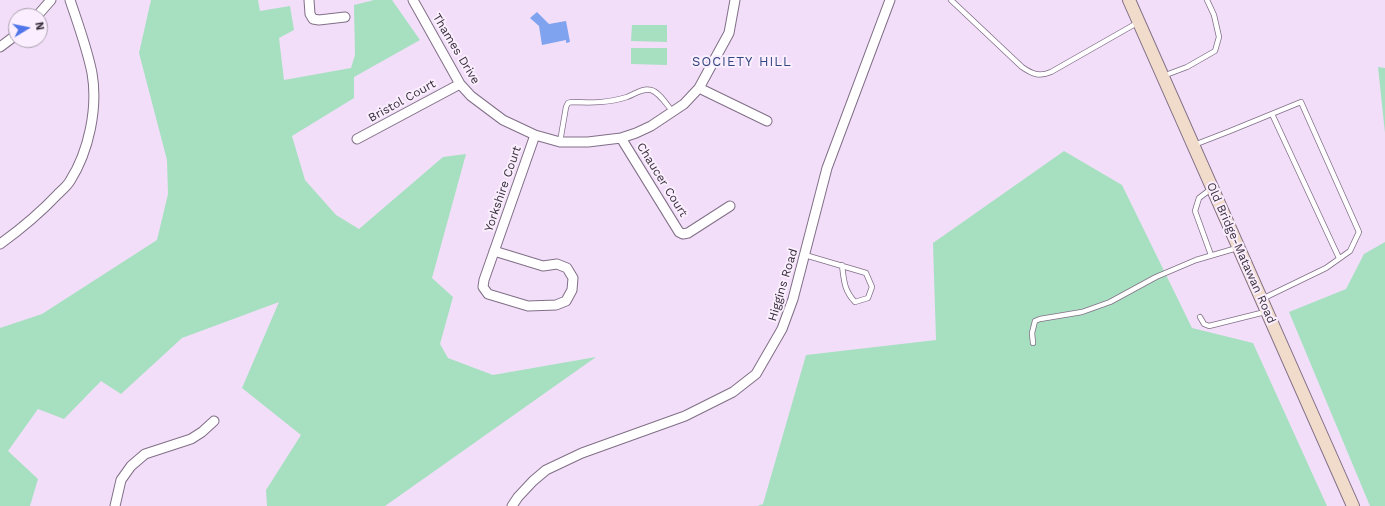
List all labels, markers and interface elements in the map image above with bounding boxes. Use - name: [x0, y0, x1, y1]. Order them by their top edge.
- north arrow: [8, 8, 48, 48]
- street label: Thames Drive: [429, 11, 483, 87]
- text: N: [32, 21, 46, 31]
- district label: SOCIETY HILL: [692, 54, 792, 70]
- street label: Bristol Court: [366, 77, 438, 125]
- street label: Chaucer Court: [633, 140, 691, 220]
- street label: Yorkshire Court: [482, 144, 524, 234]
- street label: Old Bridge-Matawan Road: [1203, 180, 1279, 326]
- street label: Higgins Road: [765, 247, 801, 323]

